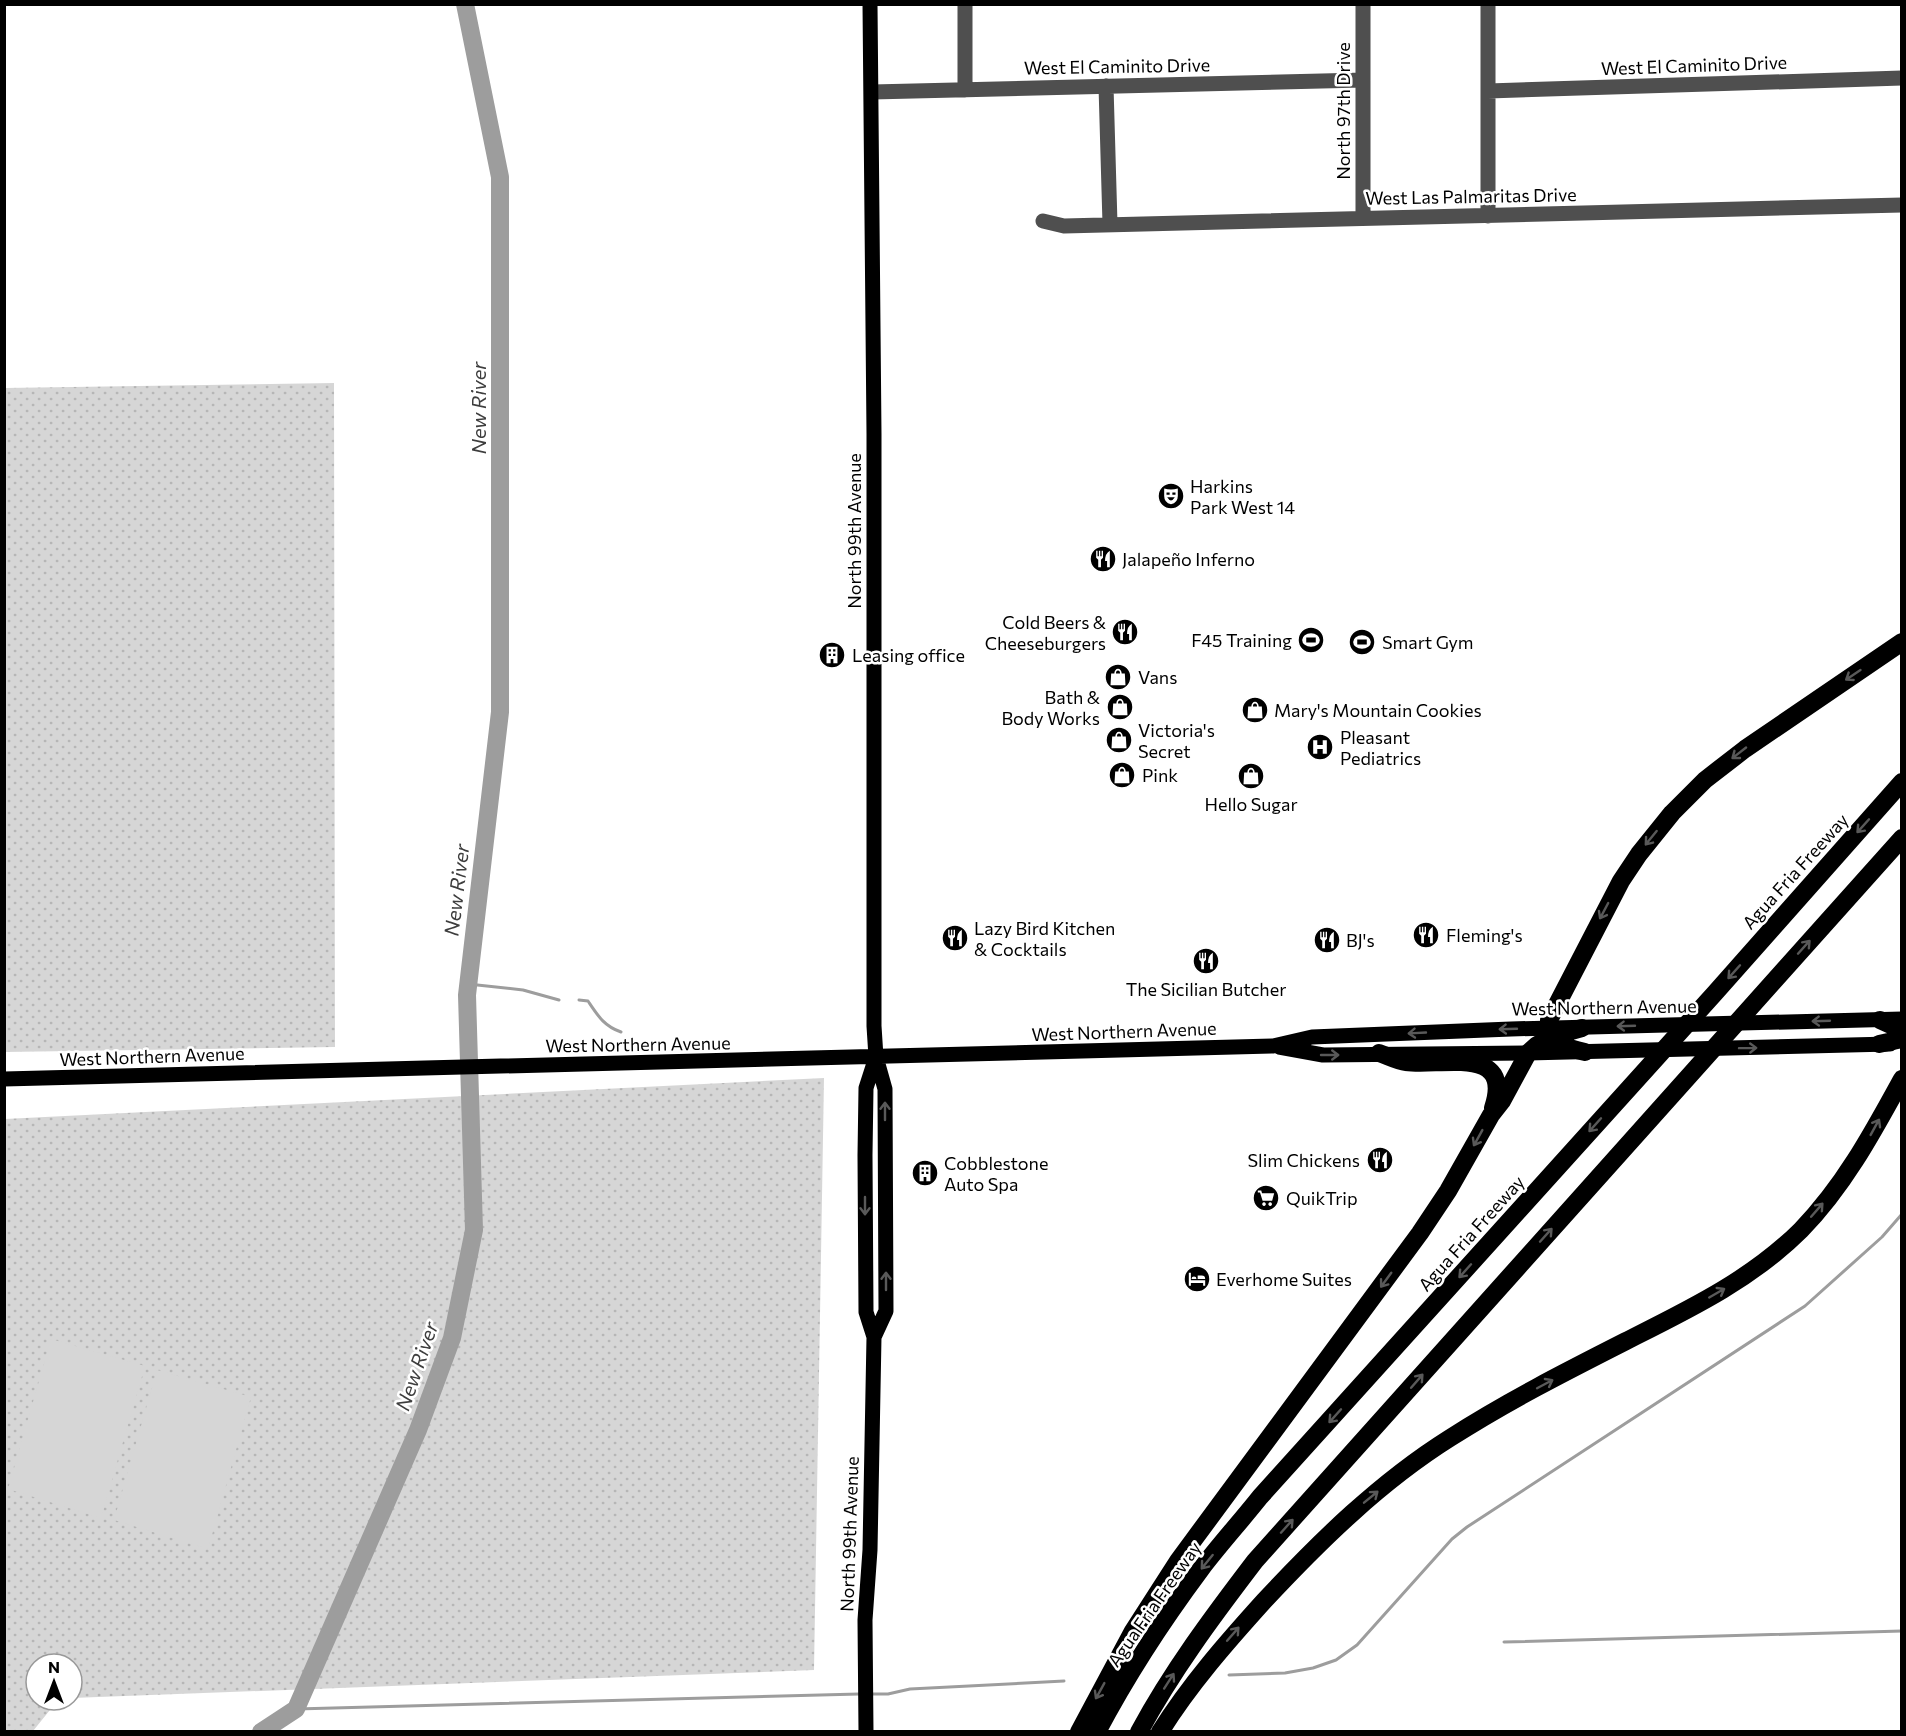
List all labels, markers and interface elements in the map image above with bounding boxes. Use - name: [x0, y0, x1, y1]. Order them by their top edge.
- street label: North 97th Drive: [1332, 42, 1354, 180]
- street label: West El Caminito Drive: [1601, 51, 1787, 79]
- street label: West El Caminito Drive: [1024, 53, 1210, 79]
- street label: West Las Palmaritas Drive: [1365, 183, 1577, 209]
- water label: New River: [466, 361, 490, 454]
- street label: North 99th Avenue: [843, 453, 865, 609]
- place label: Harkins Park West 14: [1190, 475, 1295, 518]
- theatre icon: Harkins Park West 14: [1156, 481, 1186, 511]
- restaurant icon: Jalapeño Inferno: [1088, 544, 1118, 574]
- place label: Jalapeño Inferno: [1122, 548, 1255, 570]
- place label: Cold Beers & Cheeseburgers: [985, 611, 1106, 654]
- restaurant icon: Cold Beers & Cheeseburgers: [1110, 617, 1140, 647]
- sports icon: F45 Training: [1296, 625, 1326, 655]
- sports icon: Smart Gym: [1347, 627, 1377, 657]
- place label: F45 Training: [1191, 629, 1292, 651]
- place label: Smart Gym: [1382, 631, 1474, 653]
- building icon: Leasing office: [817, 640, 847, 670]
- place label: Leasing office: [852, 644, 965, 666]
- shop icon: Vans: [1103, 662, 1133, 692]
- place label: Vans: [1138, 666, 1177, 688]
- one-way arrow: [1845, 669, 1862, 681]
- place label: Bath & Body Works: [1001, 686, 1100, 729]
- shop icon: Bath & Body Works: [1105, 692, 1135, 722]
- shop icon: Mary's Mountain Cookies: [1240, 695, 1270, 725]
- place label: Mary's Mountain Cookies: [1274, 699, 1482, 721]
- place label: Victoria's Secret: [1138, 719, 1215, 762]
- shop icon: Victoria's Secret: [1104, 725, 1134, 755]
- place label: Pleasant Pediatrics: [1340, 726, 1421, 769]
- hospital icon: Pleasant Pediatrics: [1305, 732, 1335, 762]
- one-way arrow: [1732, 747, 1748, 759]
- shop icon: Pink: [1107, 760, 1137, 790]
- shop icon: Hello Sugar: [1236, 761, 1266, 791]
- place label: Pink: [1142, 764, 1178, 786]
- place label: Hello Sugar: [1204, 793, 1298, 815]
- street label: Agua Fria Freeway: [1737, 809, 1853, 933]
- one-way arrow: [1856, 818, 1870, 833]
- one-way arrow: [1645, 830, 1658, 846]
- water label: New River: [438, 842, 474, 937]
- one-way arrow: [1598, 902, 1610, 919]
- place label: Lazy Bird Kitchen & Cocktails: [974, 917, 1115, 960]
- restaurant icon: Fleming's: [1411, 920, 1441, 950]
- restaurant icon: Lazy Bird Kitchen & Cocktails: [940, 923, 970, 953]
- place label: Fleming's: [1446, 924, 1523, 946]
- restaurant icon: BJ's: [1312, 925, 1342, 955]
- place label: BJ's: [1346, 929, 1375, 951]
- one-way arrow: [1797, 940, 1811, 955]
- restaurant icon: The Sicilian Butcher: [1191, 946, 1221, 976]
- one-way arrow: [1727, 964, 1740, 980]
- place label: The Sicilian Butcher: [1126, 978, 1286, 1000]
- street label: West Northern Avenue: [1511, 994, 1697, 1020]
- one-way arrow: [1812, 1015, 1832, 1027]
- street label: West Northern Avenue: [1031, 1017, 1217, 1045]
- one-way arrow: [1617, 1021, 1637, 1032]
- one-way arrow: [1499, 1023, 1519, 1035]
- one-way arrow: [1408, 1028, 1428, 1039]
- street label: West Northern Avenue: [545, 1031, 731, 1057]
- street label: West Northern Avenue: [59, 1042, 245, 1070]
- one-way arrow: [1738, 1042, 1758, 1053]
- one-way arrow: [1320, 1049, 1340, 1061]
- one-way arrow: [879, 1102, 891, 1122]
- one-way arrow: [1588, 1118, 1602, 1133]
- one-way arrow: [1869, 1119, 1881, 1136]
- one-way arrow: [1472, 1129, 1484, 1146]
- restaurant icon: Slim Chickens: [1365, 1145, 1395, 1175]
- place label: Slim Chickens: [1248, 1149, 1360, 1171]
- place label: Cobblestone Auto Spa: [944, 1152, 1048, 1195]
- building icon: Cobblestone Auto Spa: [910, 1158, 940, 1188]
- street label: Agua Fria Freeway: [1413, 1171, 1529, 1295]
- supermarket icon: QuikTrip: [1251, 1183, 1281, 1213]
- place label: QuikTrip: [1286, 1187, 1358, 1209]
- one-way arrow: [860, 1195, 871, 1215]
- one-way arrow: [1810, 1203, 1824, 1218]
- one-way arrow: [1539, 1228, 1553, 1243]
- one-way arrow: [1458, 1263, 1472, 1278]
- hotel icon: Everhome Suites: [1182, 1264, 1212, 1294]
- place label: Everhome Suites: [1216, 1268, 1352, 1290]
- one-way arrow: [1380, 1271, 1392, 1287]
- one-way arrow: [880, 1272, 892, 1292]
- one-way arrow: [1708, 1286, 1725, 1298]
- water label: New River: [390, 1317, 443, 1414]
- one-way arrow: [1409, 1373, 1423, 1389]
- one-way arrow: [1535, 1377, 1553, 1389]
- one-way arrow: [1328, 1408, 1342, 1423]
- street label: North 99th Avenue: [835, 1456, 863, 1612]
- one-way arrow: [1363, 1490, 1379, 1503]
- one-way arrow: [1280, 1519, 1294, 1534]
- street label: Agua Fria Freeway: [1103, 1537, 1205, 1671]
- one-way arrow: [1200, 1554, 1213, 1570]
- one-way arrow: [1226, 1627, 1240, 1642]
- north arrow: [24, 1652, 84, 1712]
- text: N: [48, 1657, 60, 1676]
- one-way arrow: [1163, 1673, 1175, 1690]
- one-way arrow: [1094, 1682, 1105, 1700]

